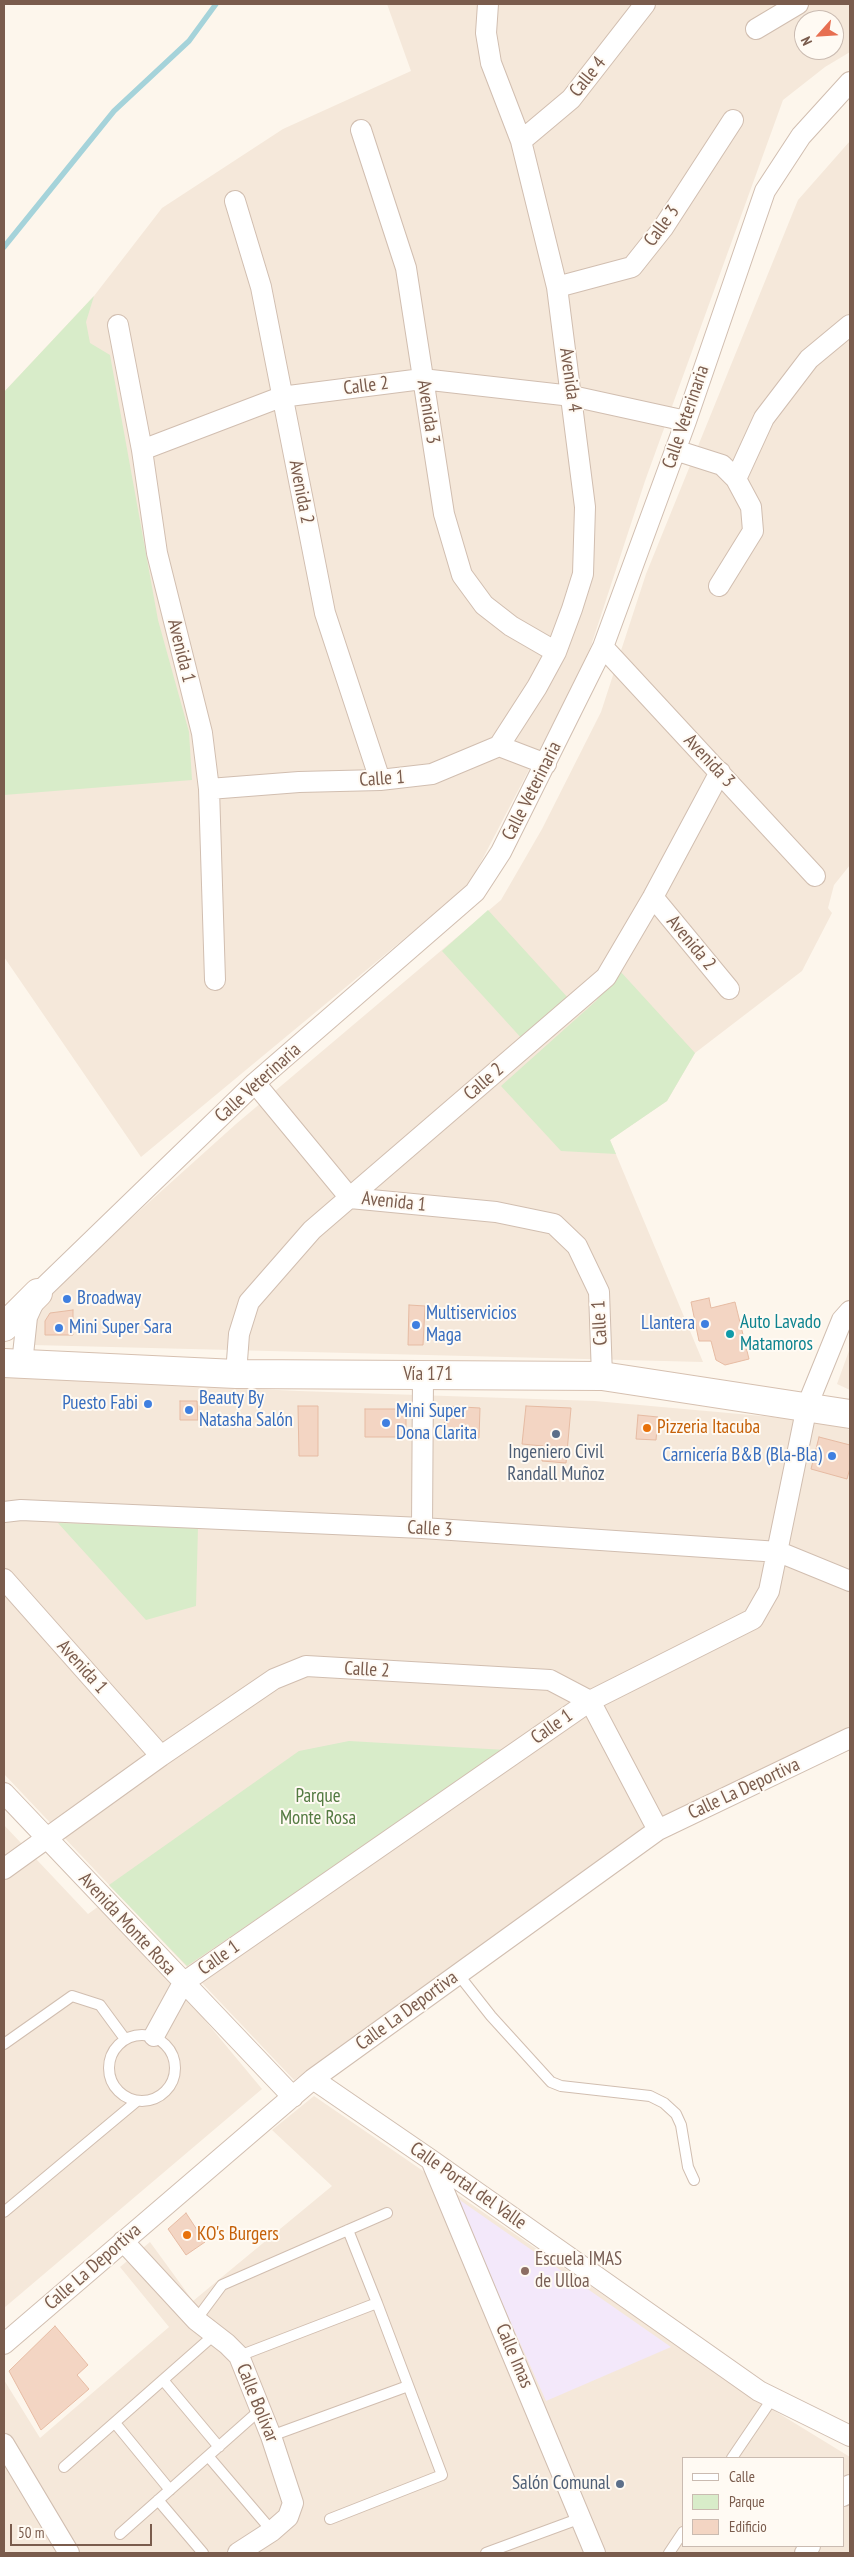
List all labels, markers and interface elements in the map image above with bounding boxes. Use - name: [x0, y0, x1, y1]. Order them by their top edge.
- north arrow: [794, 10, 844, 60]
- text: N: [797, 34, 816, 48]
- street label: Calle 4: [565, 52, 611, 102]
- street label: Calle 3: [639, 201, 685, 251]
- street label: Avenida 4: [554, 346, 586, 414]
- street label: Calle Veterinaria: [658, 362, 714, 472]
- street label: Calle 2: [342, 372, 390, 400]
- street label: Avenida 3: [412, 378, 444, 446]
- street label: Avenida 2: [284, 458, 318, 526]
- street label: Avenida 1: [162, 617, 200, 685]
- street label: Avenida 3: [679, 730, 739, 792]
- street label: Calle Veterinaria: [497, 738, 567, 844]
- street label: Calle 1: [359, 766, 405, 792]
- street label: Avenida 2: [662, 911, 720, 975]
- street label: Calle Veterinaria: [210, 1039, 306, 1127]
- street label: Calle 2: [459, 1059, 509, 1105]
- street label: Avenida 1: [361, 1187, 427, 1217]
- place label: Broadway: [77, 1288, 141, 1310]
- marker: Broadway: [61, 1293, 73, 1305]
- street label: Calle 1: [587, 1300, 613, 1346]
- place label: Multiservicios Maga: [426, 1303, 517, 1347]
- place label: Auto Lavado Matamoros: [740, 1312, 821, 1356]
- place label: Llantera: [641, 1313, 695, 1335]
- place label: Mini Super Sara: [69, 1317, 172, 1339]
- marker: Llantera: [699, 1318, 711, 1330]
- marker: Multiservicios Maga: [410, 1319, 422, 1331]
- marker: Mini Super Sara: [53, 1322, 65, 1334]
- marker: Auto Lavado Matamoros: [724, 1328, 736, 1340]
- street label: Vía 171: [403, 1364, 453, 1386]
- place label: Beauty By Natasha Salón: [199, 1388, 293, 1432]
- place label: Puesto Fabi: [62, 1393, 138, 1415]
- marker: Puesto Fabi: [142, 1398, 154, 1410]
- place label: Mini Super Dona Clarita: [396, 1401, 477, 1445]
- marker: Beauty By Natasha Salón: [183, 1404, 195, 1416]
- marker: Mini Super Dona Clarita: [380, 1417, 392, 1429]
- place label: Pizzeria Itacuba: [657, 1417, 760, 1439]
- marker: Pizzeria Itacuba: [641, 1422, 653, 1434]
- marker: Ingeniero Civil Randall Muñoz: [550, 1428, 562, 1440]
- place label: Ingeniero Civil Randall Muñoz: [507, 1442, 605, 1486]
- place label: Carnicería B&B (Bla-Bla): [662, 1445, 822, 1467]
- marker: Carnicería B&B (Bla-Bla): [826, 1450, 838, 1462]
- street label: Calle 3: [407, 1516, 453, 1542]
- street label: Avenida 1: [52, 1635, 112, 1699]
- street label: Calle 2: [344, 1657, 390, 1683]
- street label: Calle 1: [527, 1705, 577, 1749]
- street label: Calle La Deportiva: [685, 1753, 803, 1825]
- park label: Parque Monte Rosa: [280, 1786, 356, 1830]
- street label: Avenida Monte Rosa: [74, 1868, 180, 1980]
- street label: Calle 1: [194, 1936, 244, 1980]
- street label: Calle La Deportiva: [352, 1966, 462, 2056]
- street label: Calle Portal del Valle: [405, 2137, 531, 2235]
- street label: Calle La Deportiva: [40, 2219, 146, 2315]
- place label: KO's Burgers: [197, 2224, 279, 2246]
- marker: KO's Burgers: [181, 2229, 193, 2241]
- place label: Escuela IMAS de Ulloa: [535, 2249, 622, 2293]
- marker: Escuela IMAS de Ulloa: [519, 2265, 531, 2277]
- street label: Calle Imas: [490, 2320, 538, 2392]
- street label: Calle Bolívar: [231, 2360, 283, 2446]
- legend: [682, 2457, 844, 2547]
- text: Calle: [729, 2467, 755, 2486]
- place label: Salón Comunal: [512, 2473, 610, 2495]
- marker: Salón Comunal: [614, 2478, 626, 2490]
- text: Parque: [729, 2492, 765, 2511]
- scale bar: [12, 2514, 155, 2546]
- text: Edificio: [729, 2517, 767, 2536]
- text: 50 m: [18, 2523, 44, 2542]

